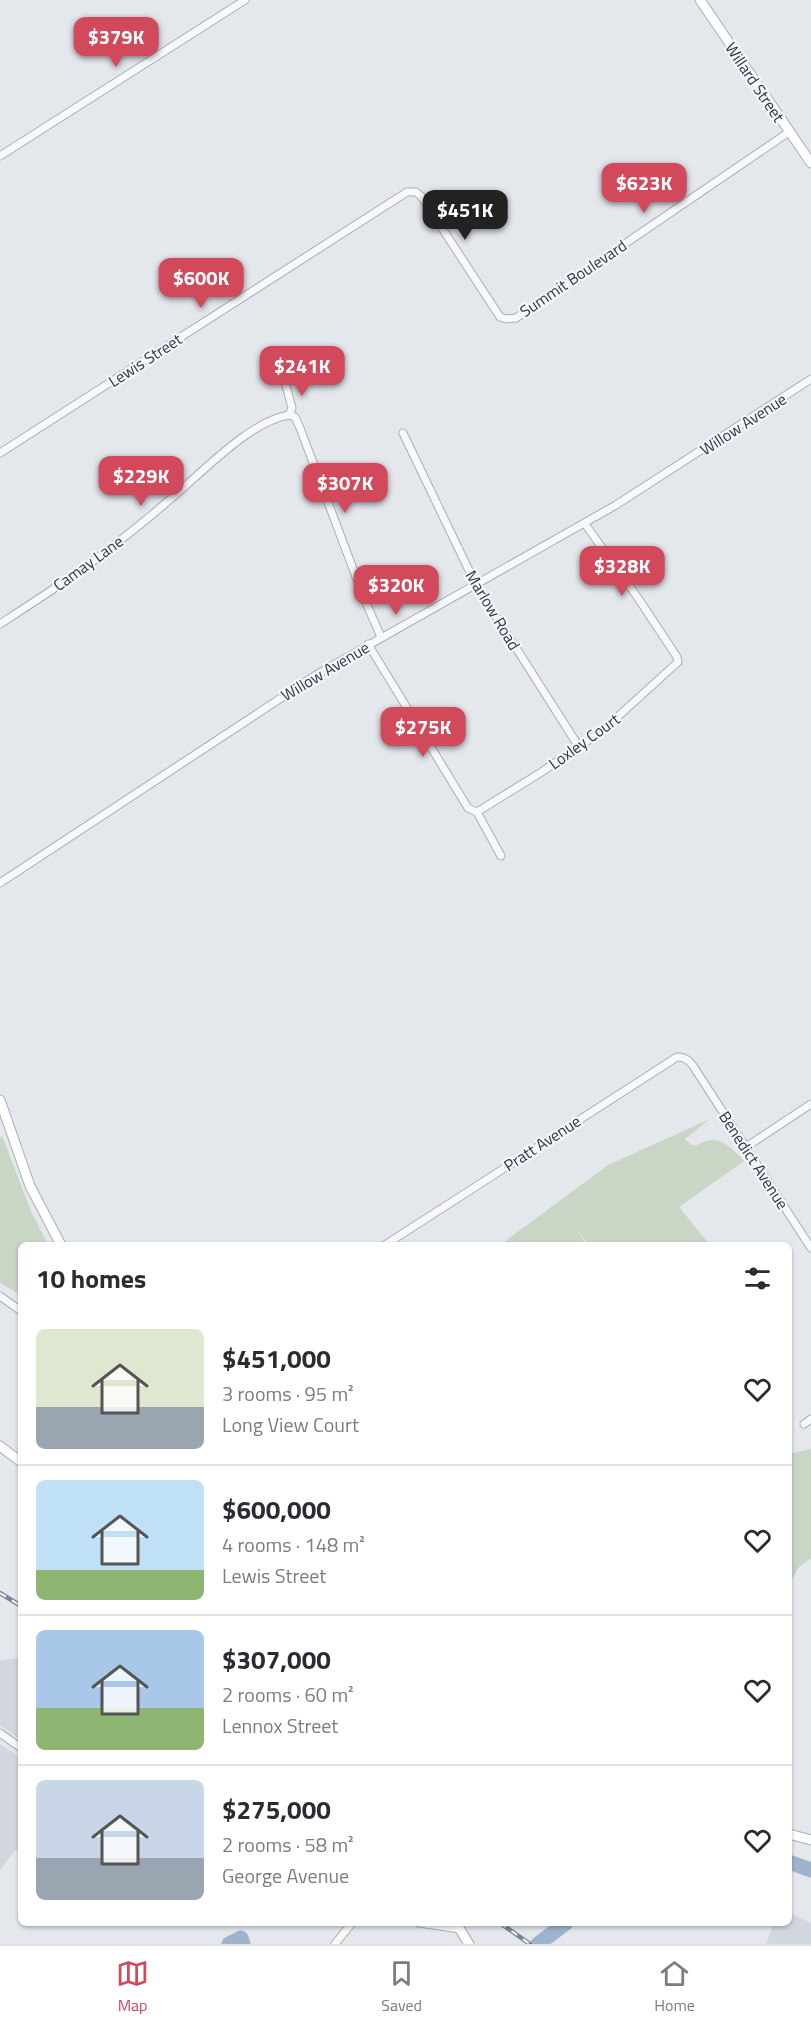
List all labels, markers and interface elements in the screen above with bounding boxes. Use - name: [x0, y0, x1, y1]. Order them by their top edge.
- pin: $379K: [74, 17, 158, 68]
- text: $379K: [88, 21, 144, 52]
- street label: Willard Street: [719, 37, 791, 127]
- pin: $623K: [602, 163, 686, 214]
- text: $623K: [616, 167, 672, 198]
- pin: $451K: [423, 190, 507, 241]
- text: $451K: [437, 194, 493, 225]
- street label: Summit Boulevard: [515, 233, 631, 323]
- pin: $600K: [159, 258, 243, 309]
- text: $600K: [173, 262, 229, 293]
- street label: Lewis Street: [103, 327, 187, 393]
- pin: $241K: [260, 346, 344, 397]
- text: $241K: [274, 350, 330, 381]
- street label: Willow Avenue: [695, 387, 791, 461]
- pin: $229K: [99, 456, 183, 507]
- text: $229K: [113, 460, 169, 491]
- pin: $307K: [303, 463, 387, 514]
- text: $307K: [317, 467, 373, 498]
- street label: Camay Lane: [48, 529, 128, 597]
- pin: $328K: [580, 546, 664, 597]
- text: $328K: [594, 550, 650, 581]
- pin: $320K: [354, 565, 438, 616]
- street label: Marlow Road: [460, 565, 526, 655]
- text: $320K: [368, 569, 424, 600]
- street label: Willow Avenue: [276, 635, 374, 707]
- pin: $275K: [381, 707, 465, 758]
- street label: Loxley Court: [544, 707, 625, 775]
- text: $275K: [395, 711, 451, 742]
- street label: Benedict Avenue: [713, 1106, 795, 1214]
- street label: Pratt Avenue: [499, 1109, 585, 1177]
- text: 10 homes: [36, 1259, 146, 1298]
- icon: filters: [741, 1262, 774, 1295]
- text: $451,000: [222, 1339, 331, 1378]
- icon: home: [84, 1353, 156, 1425]
- icon: heart: [741, 1373, 774, 1406]
- text: 3 rooms · 95 m²: [222, 1378, 354, 1409]
- text: Long View Court: [222, 1409, 359, 1440]
- text: $600,000: [222, 1490, 331, 1529]
- icon: home: [84, 1504, 156, 1576]
- icon: heart: [741, 1524, 774, 1557]
- text: 4 rooms · 148 m²: [222, 1529, 365, 1560]
- text: Lewis Street: [222, 1560, 326, 1591]
- text: $307,000: [222, 1640, 331, 1679]
- icon: home: [84, 1654, 156, 1726]
- icon: heart: [741, 1674, 774, 1707]
- text: 2 rooms · 60 m²: [222, 1679, 354, 1710]
- text: Lennox Street: [222, 1710, 338, 1741]
- text: $275,000: [222, 1790, 331, 1829]
- icon: home: [84, 1804, 156, 1876]
- icon: heart: [741, 1824, 774, 1857]
- text: 2 rooms · 58 m²: [222, 1829, 354, 1860]
- text: George Avenue: [222, 1860, 349, 1891]
- tab: Map: [116, 1957, 149, 2017]
- tab: Saved: [381, 1957, 422, 2017]
- tab: Home: [654, 1957, 695, 2017]

